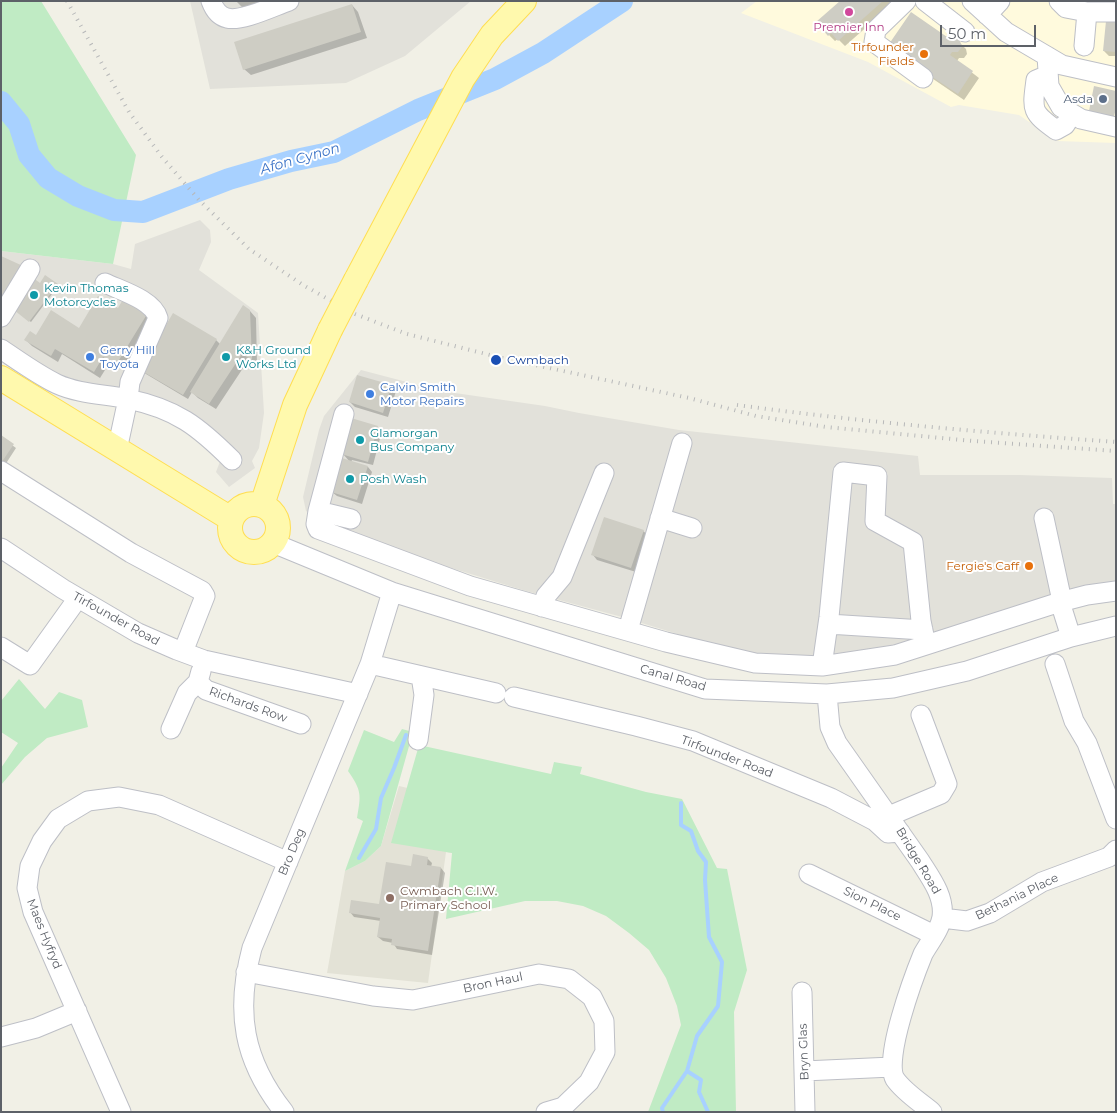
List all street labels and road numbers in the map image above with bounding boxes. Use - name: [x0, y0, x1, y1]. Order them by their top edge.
- street label: Tirfounder Road: [70, 589, 162, 649]
- street label: Canal Road: [638, 662, 708, 694]
- street label: Richards Row: [207, 684, 289, 726]
- street label: Tirfounder Road: [679, 733, 775, 781]
- street label: Bridge Road: [892, 825, 944, 897]
- street label: Bro Deg: [276, 826, 308, 878]
- street label: Bethania Place: [973, 871, 1061, 923]
- street label: Sion Place: [841, 884, 903, 924]
- street label: Maes Hyfryd: [23, 897, 65, 971]
- street label: Bron Haul: [462, 970, 524, 996]
- street label: Bryn Glas: [796, 1023, 812, 1081]

